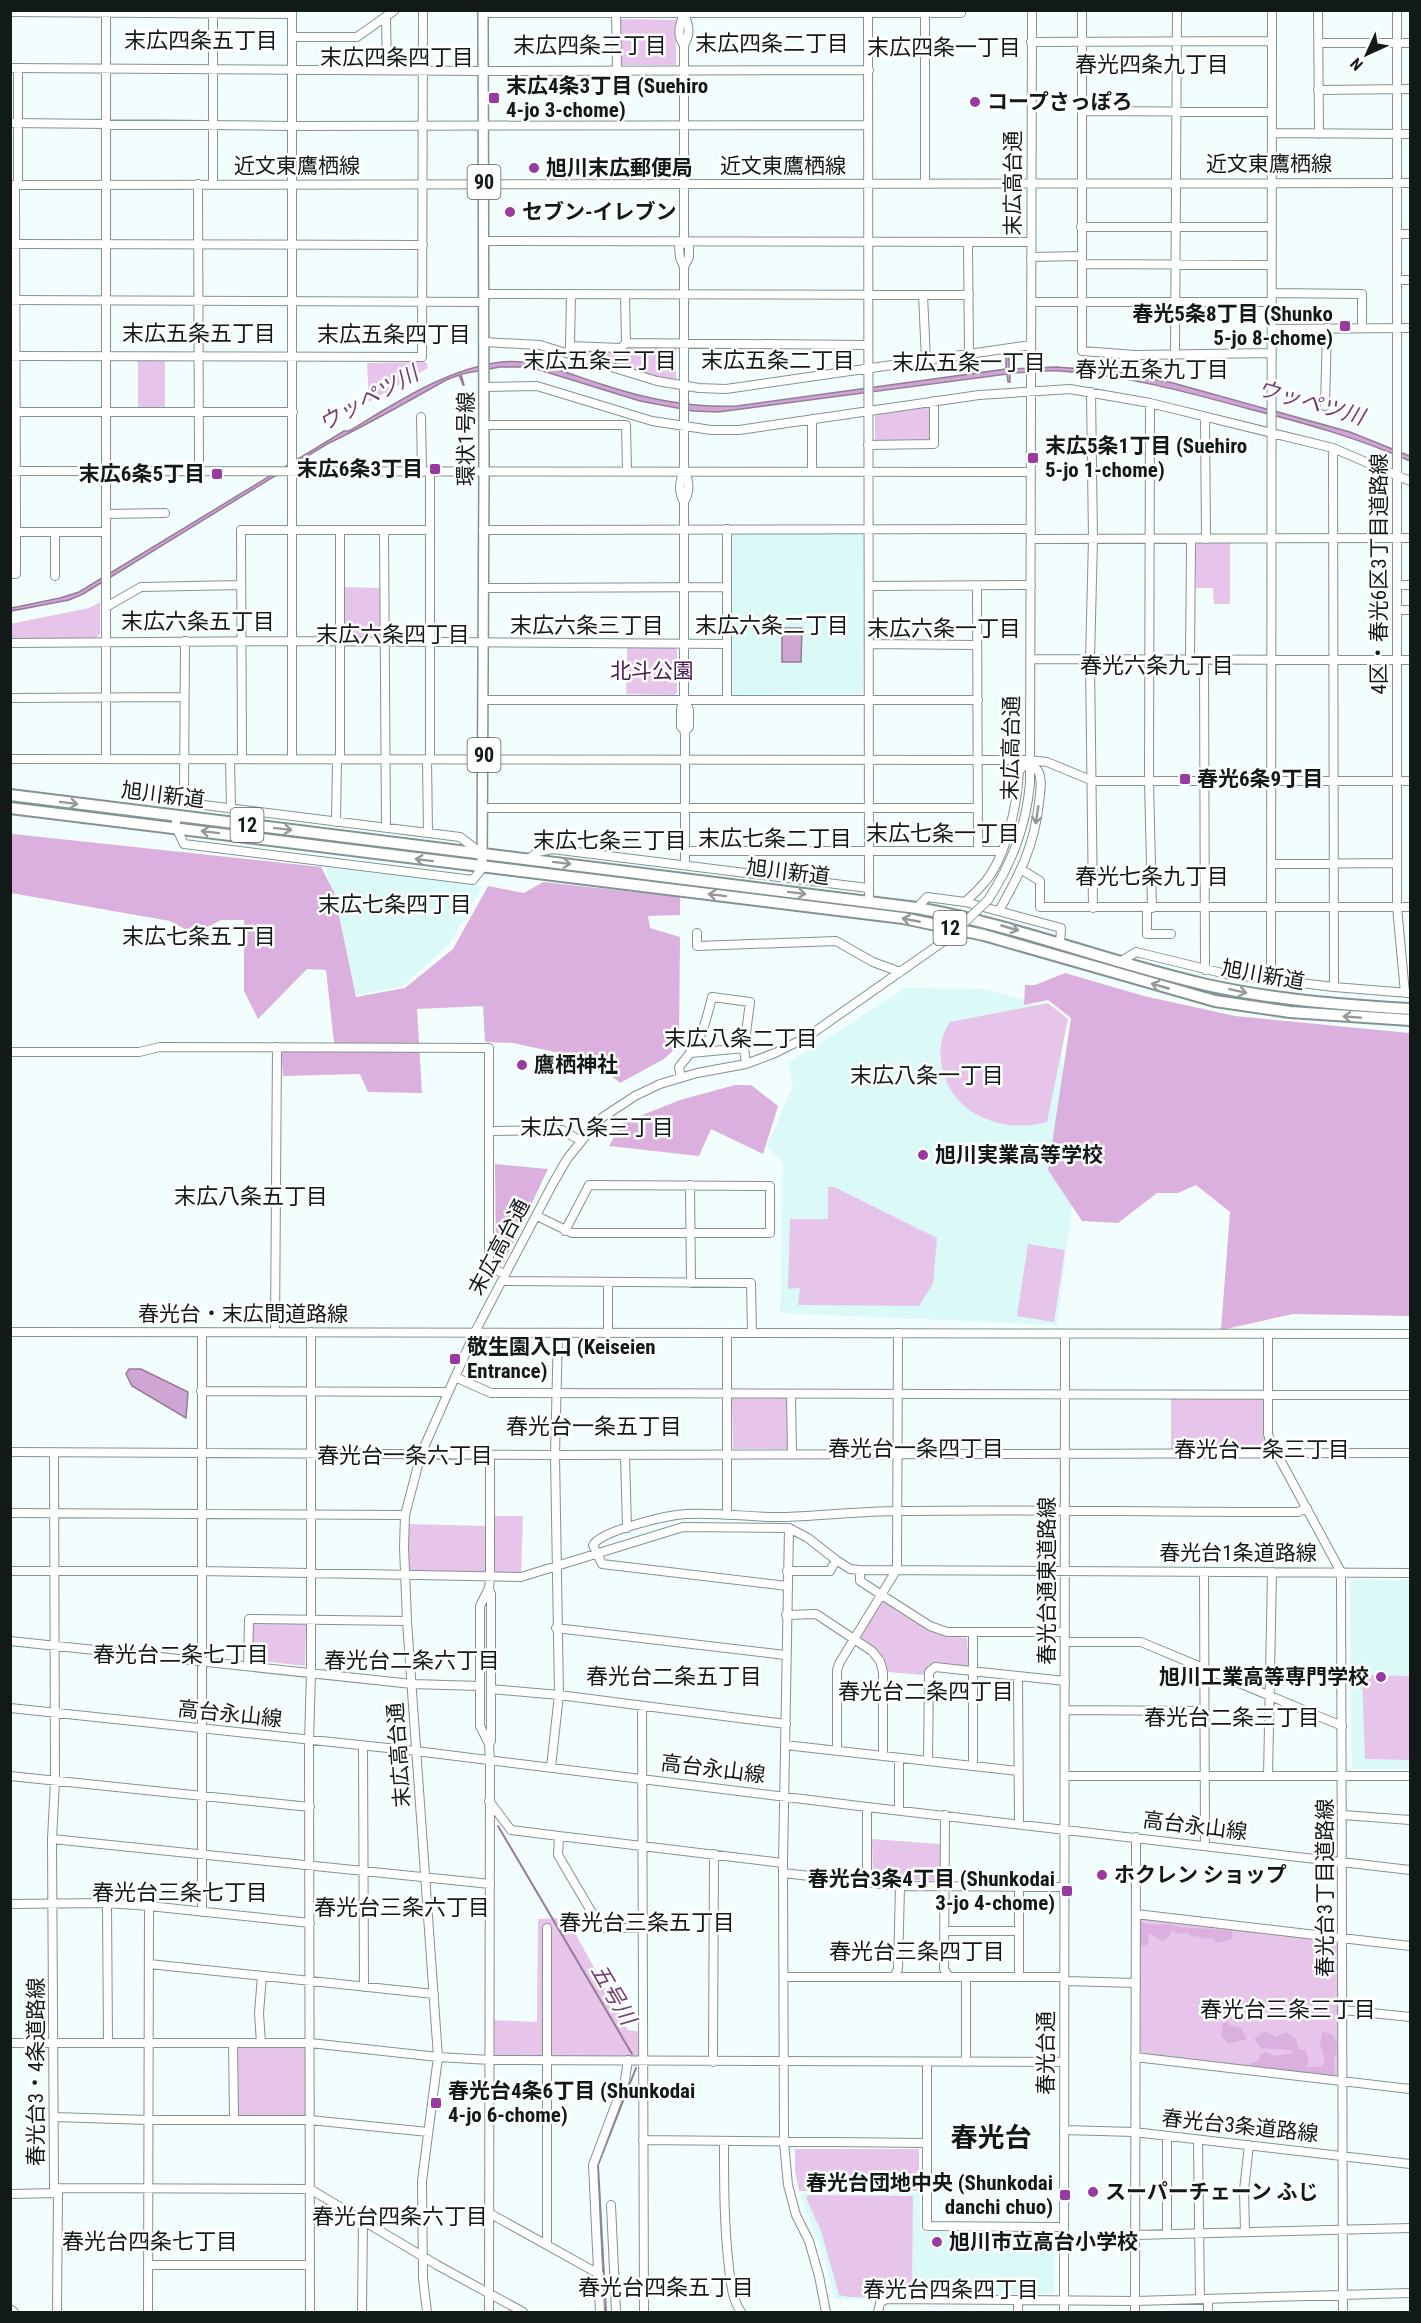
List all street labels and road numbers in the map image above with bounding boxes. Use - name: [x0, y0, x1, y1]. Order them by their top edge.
- street label: 末広高台通: [1001, 131, 1025, 236]
- street label: 近文東鷹栖線: [1206, 152, 1332, 176]
- street label: 近文東鷹栖線: [234, 154, 360, 178]
- street label: 近文東鷹栖線: [720, 154, 846, 178]
- road number: 90: [468, 165, 500, 199]
- street label: 環状1号線: [454, 392, 478, 486]
- street label: 4区・春光6区3丁目道路線: [1367, 453, 1391, 695]
- street label: 末広高台通: [998, 695, 1024, 801]
- road number: 90: [468, 738, 500, 772]
- street label: 旭川新道: [120, 778, 206, 812]
- road number: 12: [230, 808, 264, 842]
- street label: 旭川新道: [745, 855, 831, 889]
- road number: 12: [934, 911, 966, 945]
- street label: 旭川新道: [1220, 956, 1306, 994]
- street label: 末広高台通: [464, 1195, 534, 1299]
- street label: 春光台・末広間道路線: [138, 1302, 348, 1326]
- street label: 春光台通東道路線: [1035, 1497, 1059, 1665]
- street label: 春光台1条道路線: [1159, 1541, 1317, 1565]
- street label: 高台永山線: [177, 1697, 283, 1731]
- street label: 末広高台通: [383, 1702, 415, 1808]
- street label: 高台永山線: [659, 1751, 767, 1787]
- street label: 春光台3丁目道路線: [1313, 1799, 1337, 1977]
- street label: 高台永山線: [1141, 1808, 1249, 1844]
- street label: 春光台3・4条道路線: [24, 1978, 48, 2166]
- street label: 春光台通: [1034, 2011, 1058, 2095]
- street label: 春光台3条道路線: [1160, 2106, 1320, 2146]

